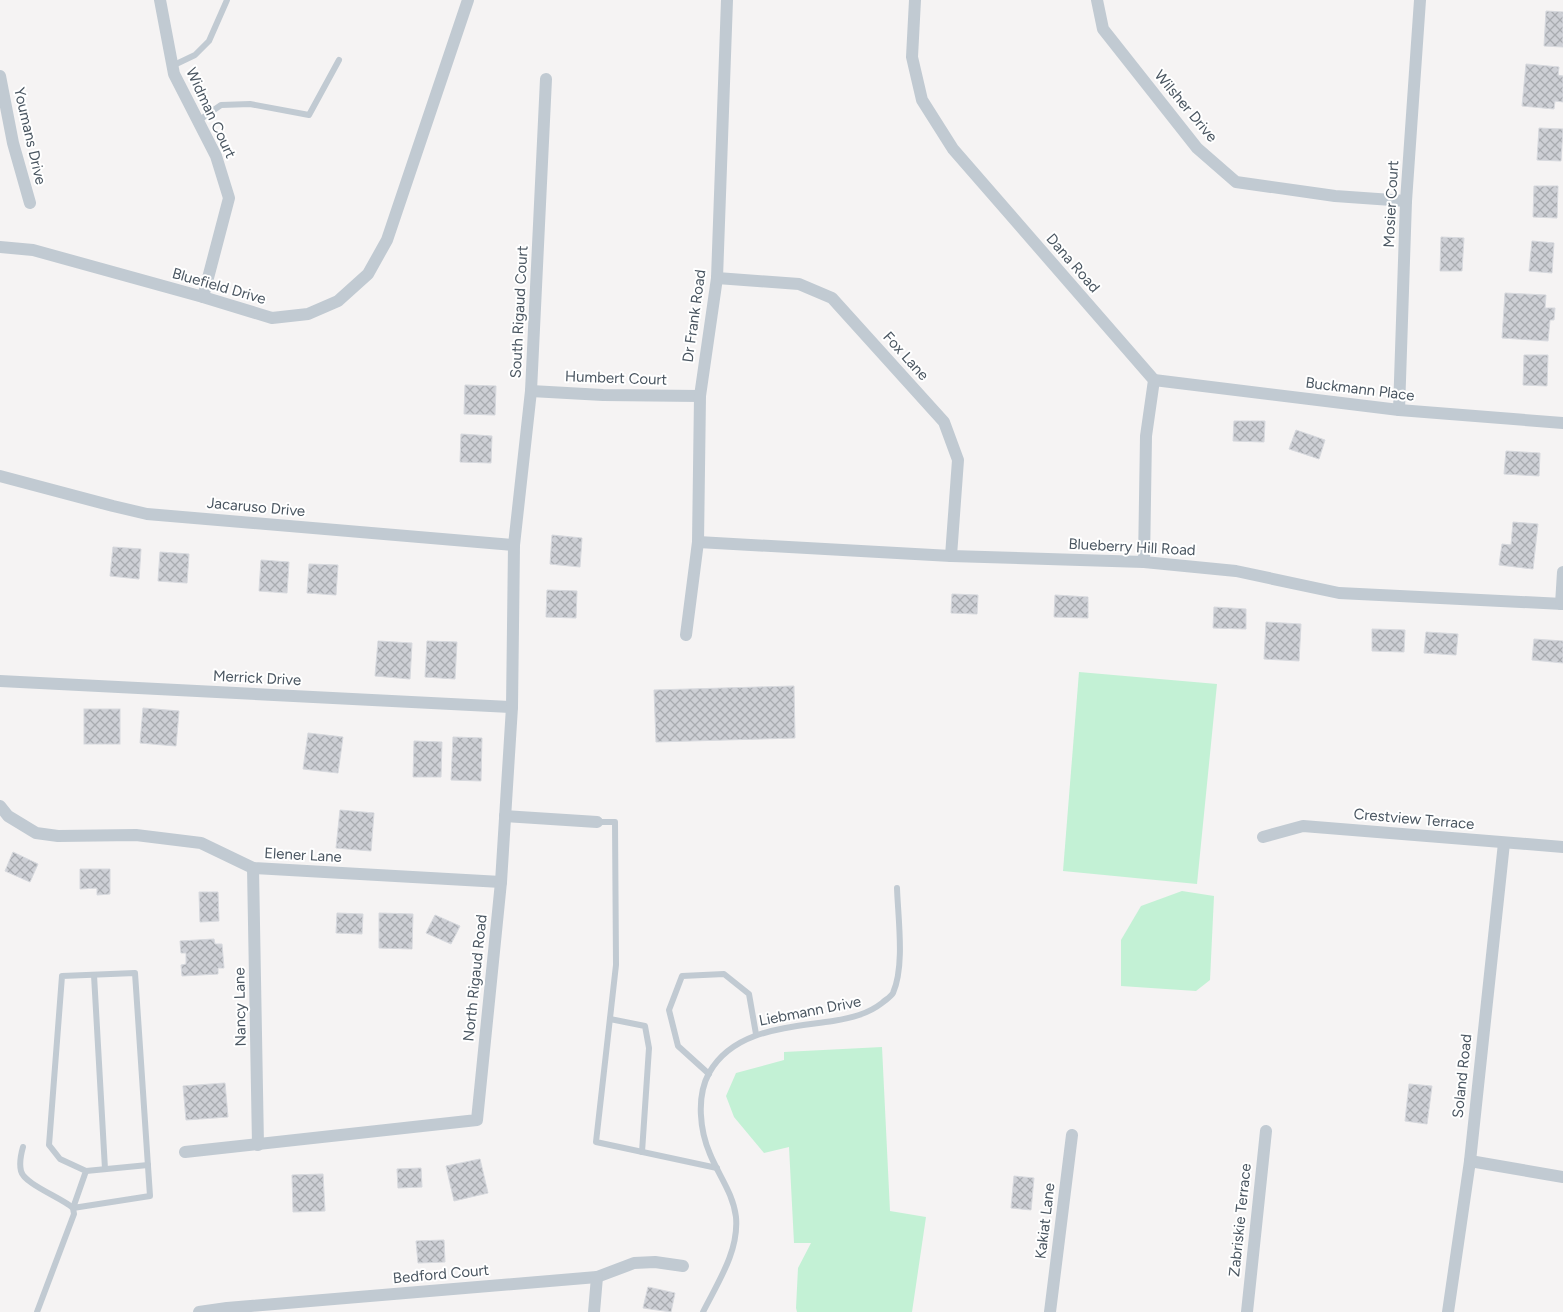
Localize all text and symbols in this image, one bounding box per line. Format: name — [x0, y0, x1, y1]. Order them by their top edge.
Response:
street label: Widman Court — [182, 65, 240, 161]
street label: Wilsher Drive — [1151, 66, 1221, 146]
street label: Youmans Drive — [10, 86, 50, 186]
street label: Mosier Court — [1380, 160, 1402, 248]
street label: Dana Road — [1043, 230, 1103, 296]
street label: South Rigaud Court — [507, 245, 531, 379]
street label: Bluefield Drive — [170, 264, 268, 308]
street label: Dr Frank Road — [679, 268, 709, 364]
street label: Fox Lane — [879, 328, 933, 384]
street label: Humbert Court — [564, 367, 668, 389]
street label: Buckmann Place — [1304, 373, 1416, 405]
street label: Jacaruso Drive — [206, 494, 306, 520]
street label: Blueberry Hill Road — [1068, 535, 1196, 559]
street label: Merrick Drive — [212, 667, 302, 689]
street label: Crestview Terrace — [1353, 805, 1475, 833]
street label: Elener Lane — [264, 844, 342, 866]
street label: North Rigaud Road — [459, 913, 491, 1043]
street label: Nancy Lane — [230, 967, 250, 1047]
street label: Liebmann Drive — [757, 992, 863, 1030]
street label: Soland Road — [1449, 1033, 1475, 1119]
street label: Zabriskie Terrace — [1225, 1162, 1255, 1278]
street label: Kakiat Lane — [1031, 1182, 1059, 1260]
street label: Bedford Court — [392, 1261, 490, 1287]

